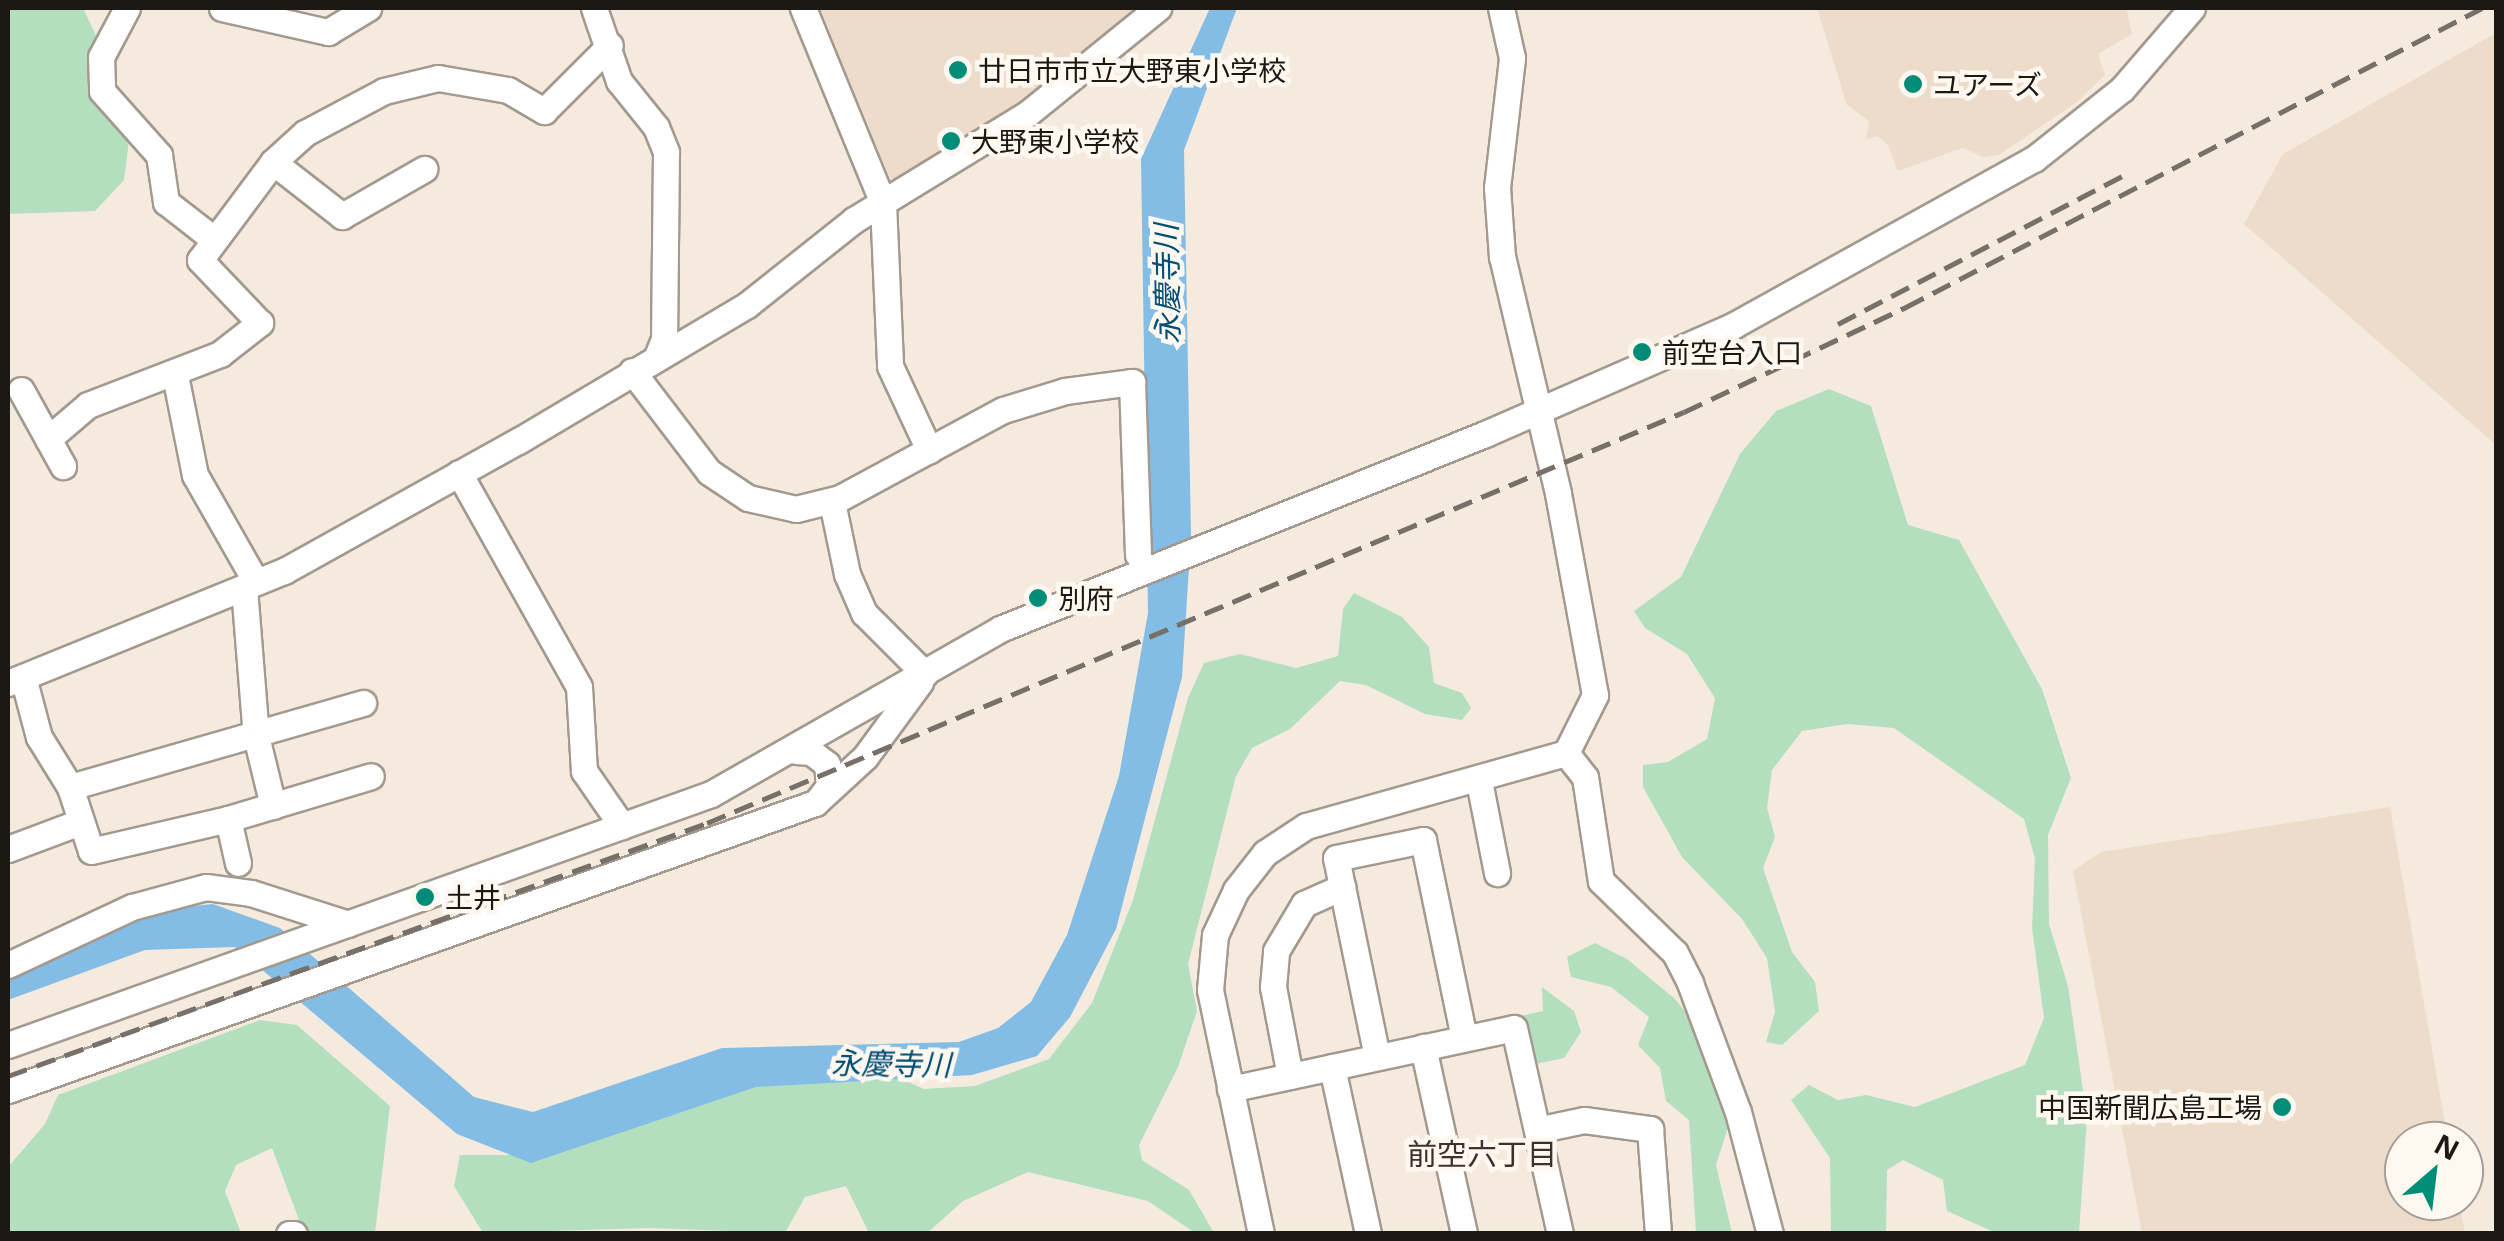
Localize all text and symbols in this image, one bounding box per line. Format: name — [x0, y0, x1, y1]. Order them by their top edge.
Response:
place label: 廿日市市立大野東小学校 — [978, 53, 1286, 87]
marker: 廿日市市立大野東小学校 — [947, 59, 969, 81]
place label: ユアーズ — [1933, 67, 2043, 101]
marker: ユアーズ — [1902, 73, 1924, 95]
place label: 大野東小学校 — [971, 124, 1139, 158]
marker: 大野東小学校 — [940, 130, 962, 152]
water label: 永慶寺川 — [1148, 224, 1186, 344]
place label: 前空台入口 — [1662, 335, 1802, 369]
marker: 前空台入口 — [1631, 341, 1653, 363]
place label: 別府 — [1058, 581, 1114, 615]
marker: 別府 — [1027, 587, 1049, 609]
place label: 土井 — [445, 880, 501, 914]
marker: 土井 — [414, 886, 436, 908]
water label: 永慶寺川 — [831, 1045, 951, 1083]
place label: 中国新聞広島工場 — [2038, 1090, 2262, 1124]
marker: 中国新聞広島工場 — [2271, 1096, 2293, 1118]
north arrow — [2384, 1121, 2484, 1221]
text: N — [2428, 1124, 2466, 1168]
district label: 前空六丁目 — [1407, 1136, 1557, 1172]

